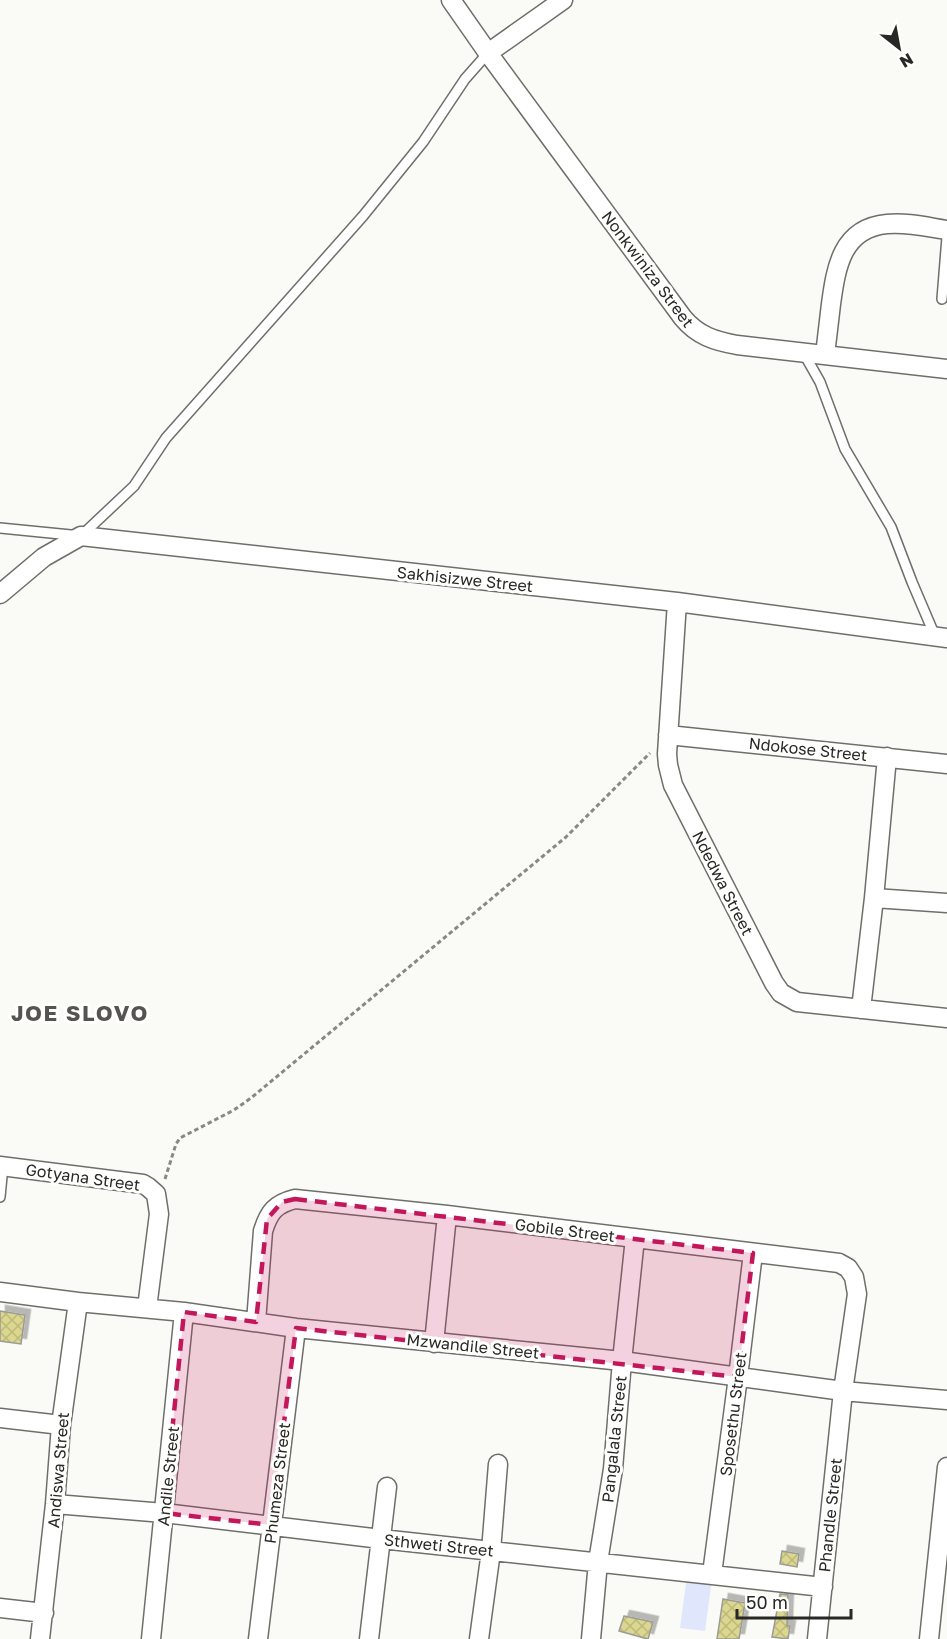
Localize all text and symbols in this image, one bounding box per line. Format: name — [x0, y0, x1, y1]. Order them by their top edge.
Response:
north arrow — [869, 18, 929, 78]
text: N — [896, 49, 917, 73]
street label: Nonkwiniza Street — [598, 207, 698, 331]
street label: Sakhisizwe Street — [396, 562, 534, 596]
street label: Ndokose Street — [748, 733, 868, 765]
street label: Ndedwa Street — [688, 828, 758, 938]
district label: JOE SLOVO — [11, 999, 149, 1026]
street label: Gotyana Street — [24, 1159, 142, 1195]
street label: Gobile Street — [514, 1214, 616, 1246]
street label: Mzwandile Street — [406, 1329, 540, 1363]
street label: Sposethu Street — [715, 1351, 751, 1477]
street label: Pangalala Street — [597, 1374, 631, 1504]
street label: Andiswa Street — [43, 1411, 73, 1529]
street label: Phumeza Street — [260, 1421, 294, 1545]
street label: Andile Street — [153, 1425, 183, 1527]
street label: Phandle Street — [814, 1457, 846, 1573]
street label: Sthweti Street — [383, 1529, 495, 1561]
scale bar — [737, 1582, 851, 1620]
text: 50 m — [746, 1591, 788, 1613]

